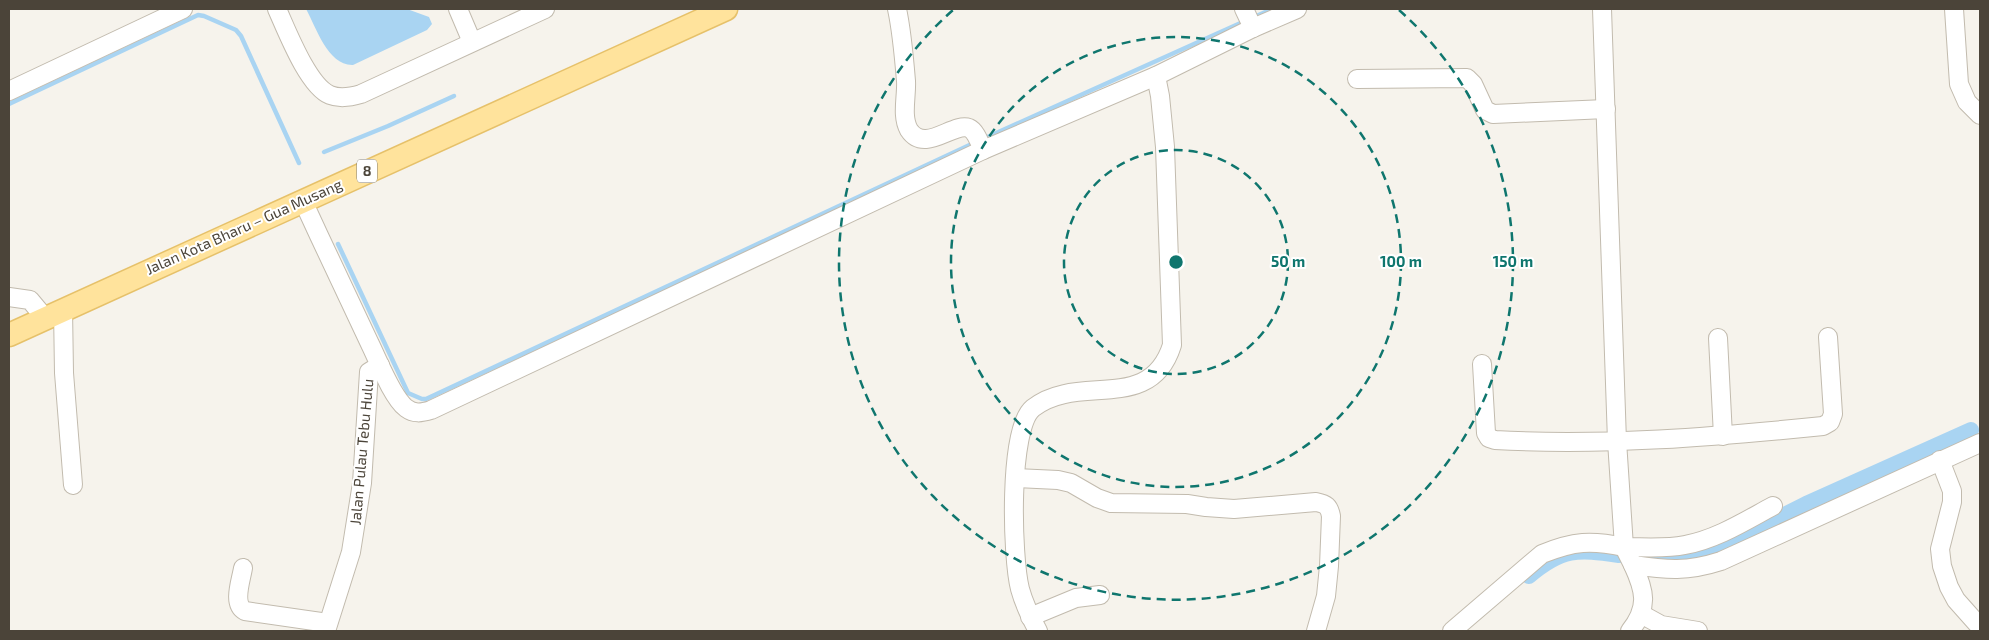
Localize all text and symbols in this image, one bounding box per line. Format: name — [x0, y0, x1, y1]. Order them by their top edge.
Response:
road number: 8 — [357, 160, 377, 182]
street label: Jalan Kota Bharu – Gua Musang — [143, 174, 345, 278]
text: 50 m — [1271, 252, 1305, 270]
text: 100 m — [1380, 252, 1422, 270]
text: 150 m — [1493, 252, 1533, 270]
centre of rings — [1167, 253, 1185, 271]
street label: Jalan Pulau Tebu Hulu — [346, 378, 376, 526]

